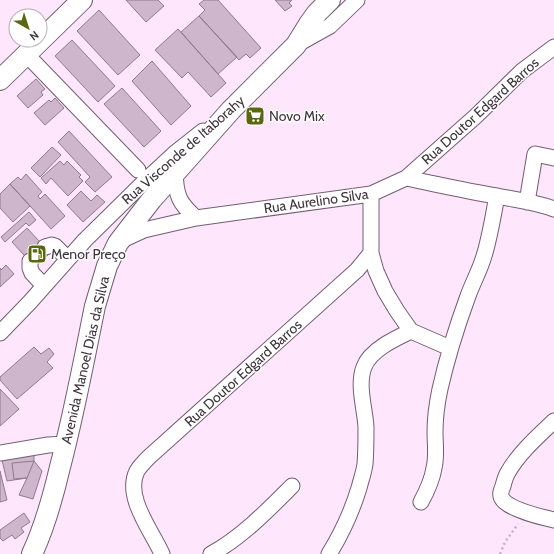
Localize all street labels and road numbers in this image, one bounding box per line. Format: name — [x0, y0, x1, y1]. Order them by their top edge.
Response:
street label: Rua Doutor Edgard Barros — [418, 53, 543, 169]
street label: Rua Visconde de Itaborahy — [118, 92, 248, 208]
street label: Rua Aurelino Silva — [263, 185, 370, 217]
street label: Avenida Manoel Dias da Silva — [57, 274, 113, 446]
street label: Rua Doutor Edgard Barros — [181, 315, 306, 431]

